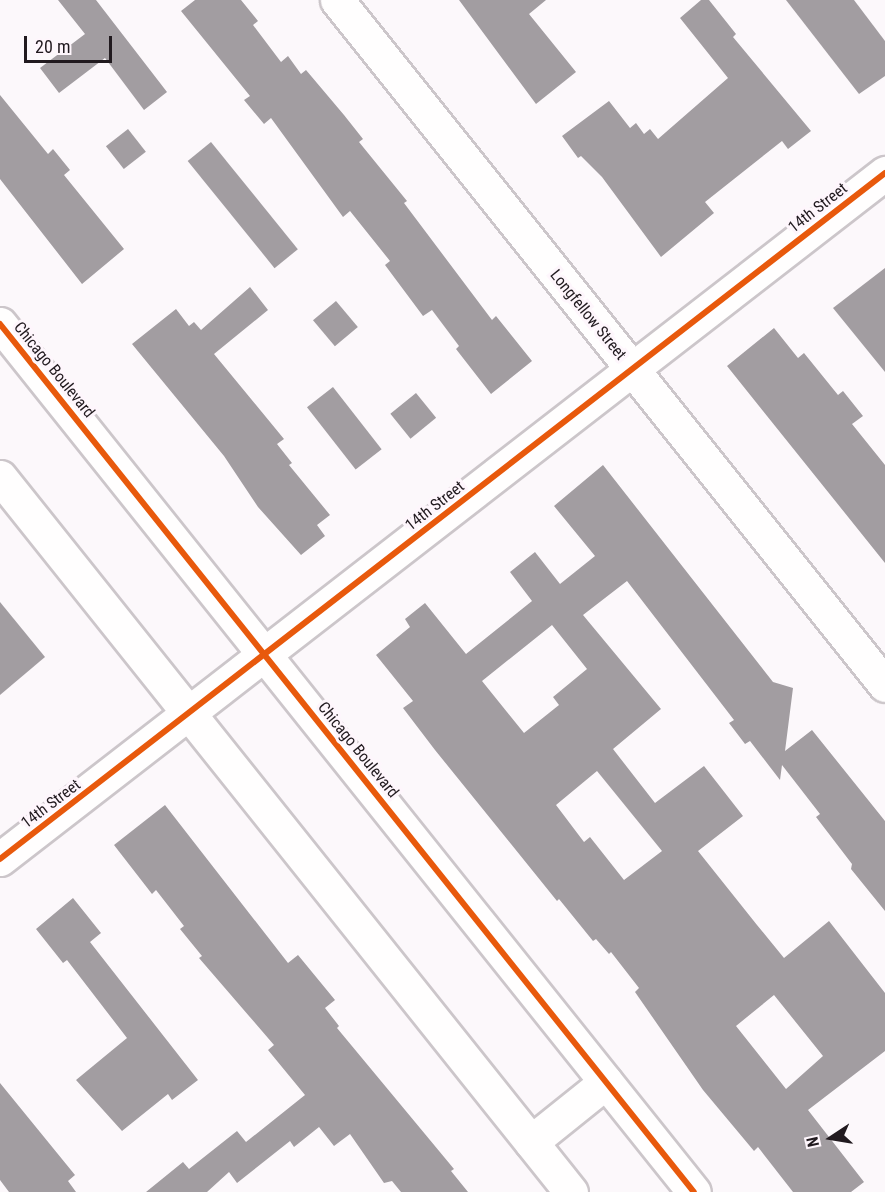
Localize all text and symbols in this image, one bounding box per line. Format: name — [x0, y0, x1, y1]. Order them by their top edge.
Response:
scale bar — [27, 24, 116, 62]
text: 20 m — [35, 36, 70, 57]
street label: 14th Street — [785, 179, 851, 237]
street label: Longfellow Street — [546, 266, 630, 364]
street label: Chicago Boulevard — [9, 318, 99, 422]
street label: 14th Street — [402, 477, 468, 535]
street label: Chicago Boulevard — [313, 698, 403, 802]
street label: 14th Street — [18, 775, 84, 833]
north arrow — [801, 1108, 861, 1168]
text: N — [803, 1135, 823, 1149]

